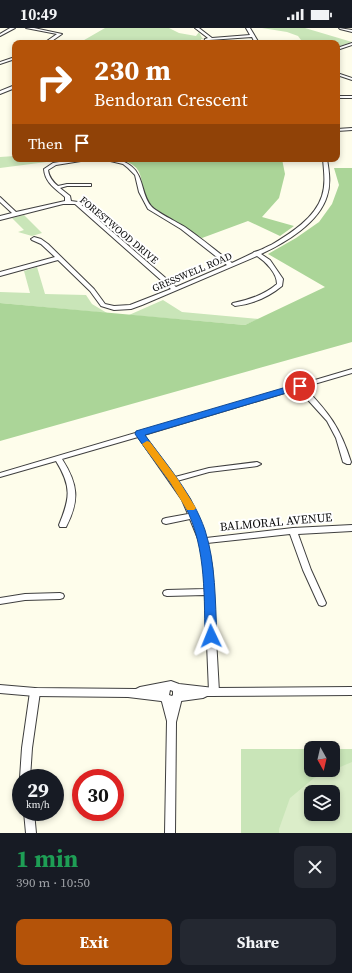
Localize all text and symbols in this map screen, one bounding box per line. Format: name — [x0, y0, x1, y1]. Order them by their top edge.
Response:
text: 10:49 — [20, 4, 57, 25]
text: 230 m — [94, 51, 171, 89]
icon: right — [28, 56, 80, 108]
text: Bendoran Crescent — [94, 87, 248, 112]
icon: arrive — [71, 132, 93, 154]
text: Then — [28, 133, 63, 154]
street label: FORESTWOOD DRIVE — [77, 193, 161, 267]
street label: GRESSWELL ROAD — [150, 249, 234, 295]
pin — [283, 369, 317, 403]
icon: arrive — [289, 375, 311, 397]
street label: BALMORAL AVENUE — [219, 509, 333, 535]
position arrow — [190, 615, 232, 657]
north arrow — [304, 741, 340, 777]
map controls — [304, 741, 340, 821]
speed limit sign: 30 — [72, 769, 124, 821]
text: 29 — [27, 776, 49, 804]
button: layers — [304, 785, 340, 821]
text: km/h — [26, 798, 50, 811]
text: 1 min — [16, 842, 78, 875]
button: close — [294, 846, 336, 888]
text: 390 m · 10:50 — [16, 874, 90, 891]
button: Exit — [16, 919, 172, 965]
button: Share — [180, 919, 336, 965]

